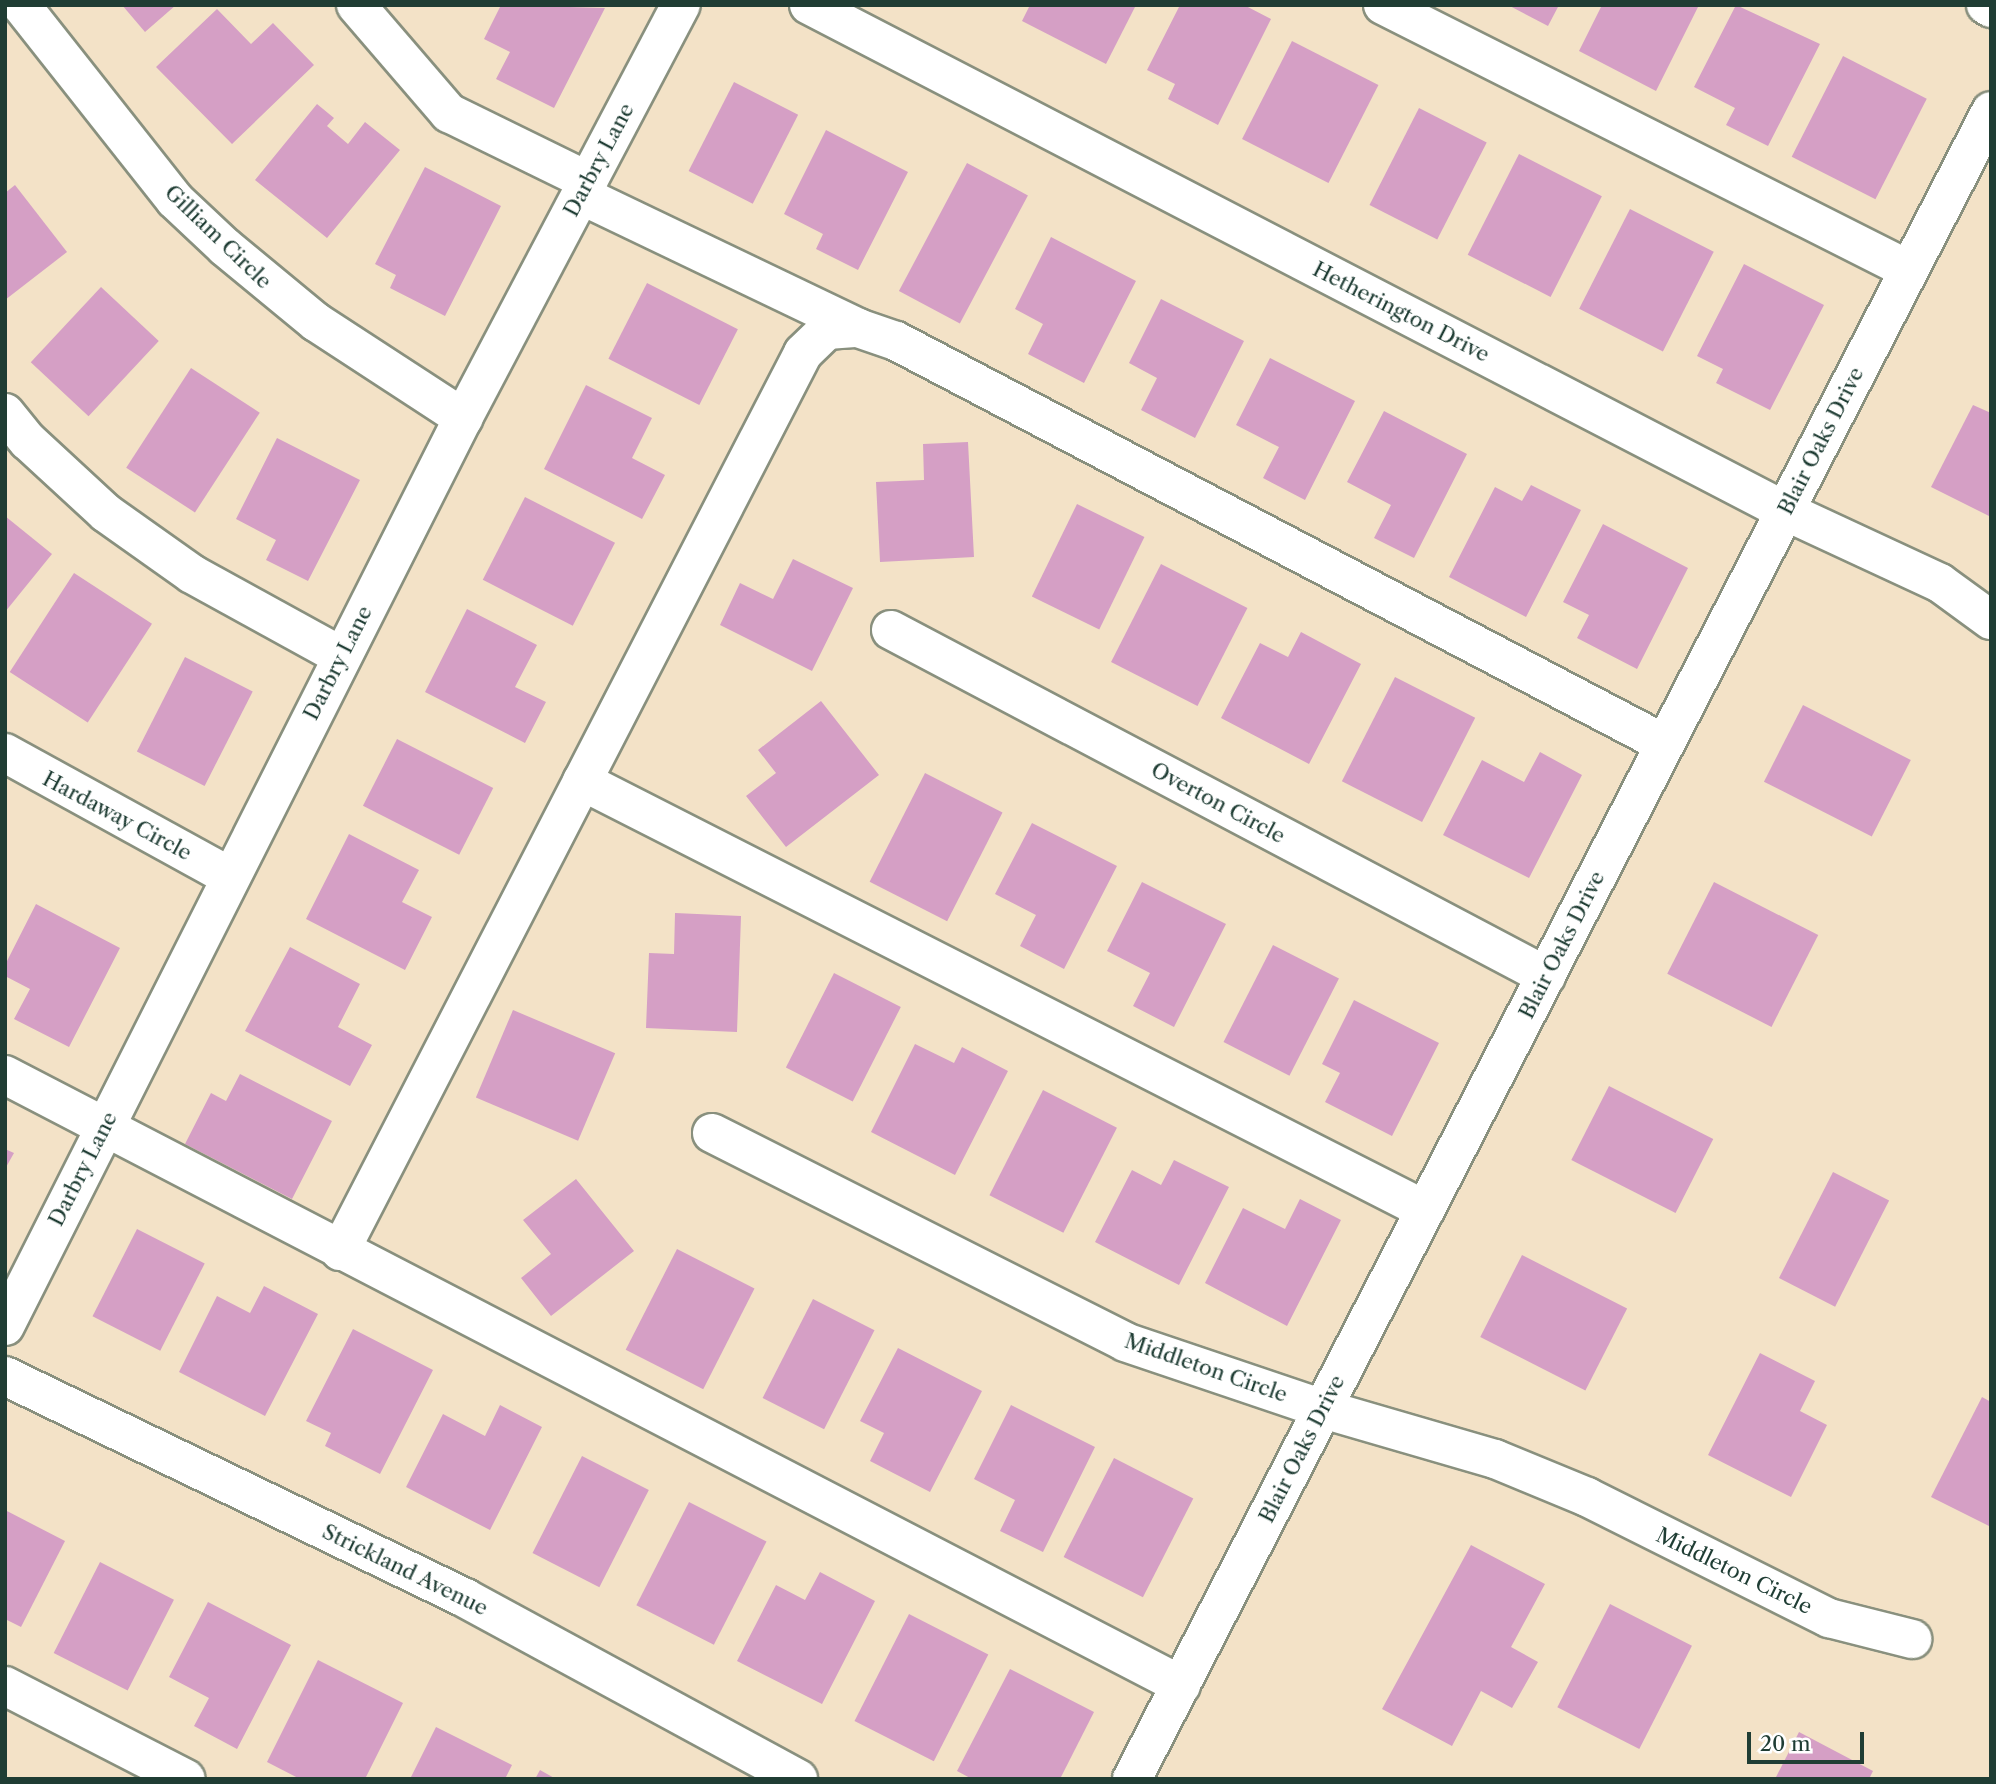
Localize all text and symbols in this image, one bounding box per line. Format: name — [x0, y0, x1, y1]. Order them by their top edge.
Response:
street label: Darbry Lane — [558, 99, 640, 221]
street label: Gilliam Circle — [159, 180, 277, 294]
street label: Hetherington Drive — [1309, 257, 1493, 367]
street label: Blair Oaks Drive — [1773, 363, 1869, 519]
street label: Darbry Lane — [298, 601, 378, 725]
street label: Overton Circle — [1147, 757, 1289, 849]
street label: Hardaway Circle — [38, 766, 196, 866]
street label: Blair Oaks Drive — [1514, 867, 1610, 1023]
street label: Darbry Lane — [43, 1107, 123, 1231]
street label: Middleton Circle — [1121, 1328, 1291, 1408]
street label: Blair Oaks Drive — [1254, 1371, 1350, 1527]
street label: Strickland Avenue — [318, 1519, 492, 1621]
street label: Middleton Circle — [1652, 1522, 1816, 1620]
scale bar — [1751, 1718, 1868, 1762]
text: 20 m — [1760, 1731, 1811, 1756]

